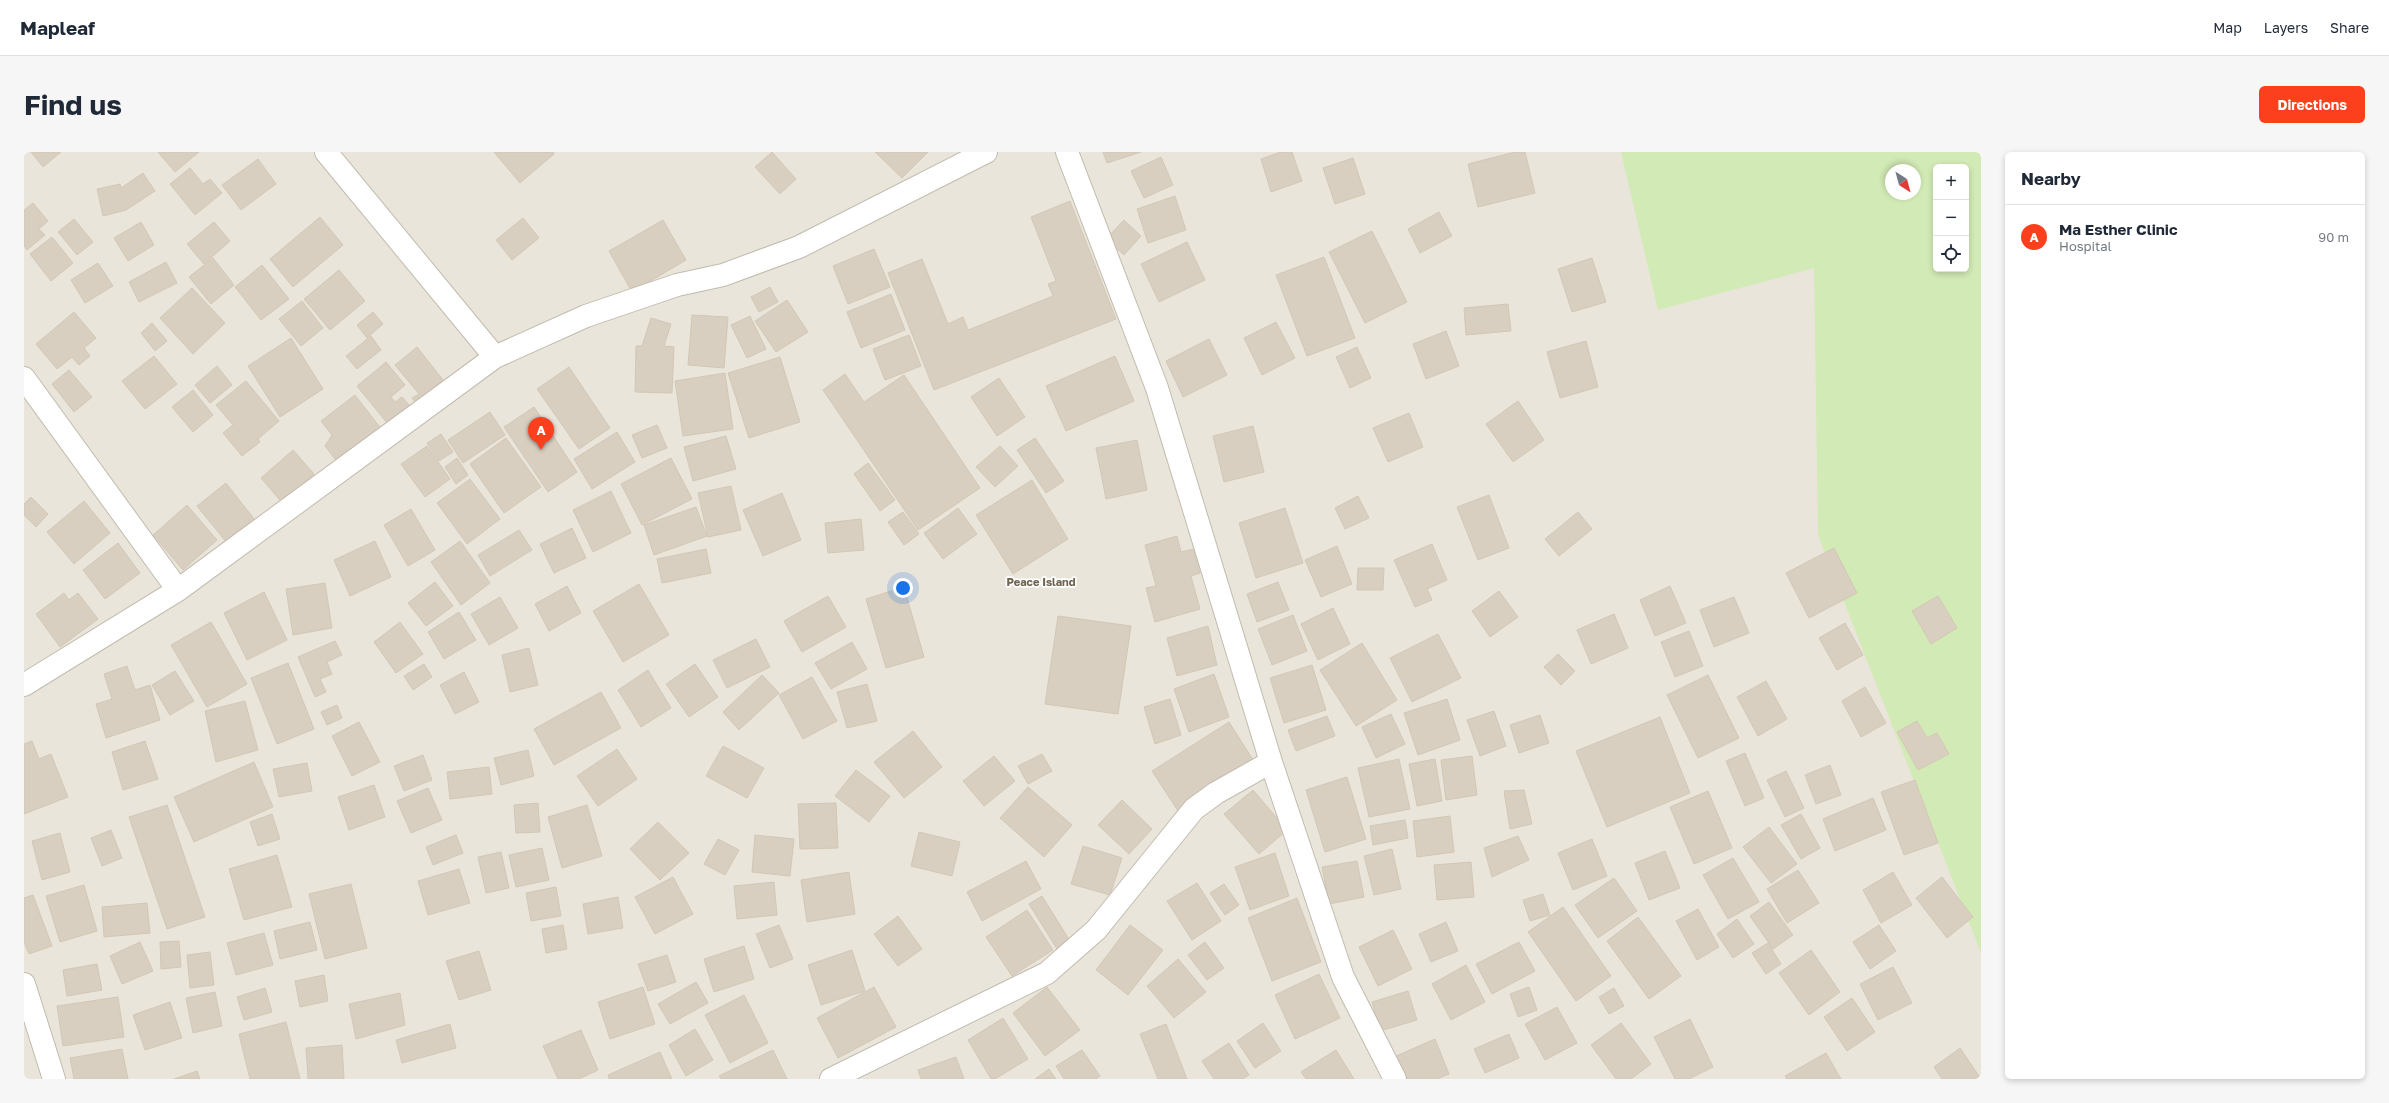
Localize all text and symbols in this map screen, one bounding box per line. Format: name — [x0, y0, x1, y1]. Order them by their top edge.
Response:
text: Mapleaf — [20, 16, 95, 39]
text: Map — [2213, 19, 2242, 36]
text: Layers — [2264, 19, 2308, 36]
text: Share — [2330, 19, 2369, 36]
button: Directions — [2259, 86, 2365, 123]
text: Find us — [24, 88, 122, 121]
north arrow — [1885, 164, 1921, 200]
map controls — [1933, 164, 1969, 272]
button: + — [1933, 164, 1969, 200]
text: Nearby — [2021, 168, 2081, 189]
button: − — [1933, 200, 1969, 236]
text: Ma Esther Clinic — [2059, 220, 2178, 238]
text: A — [2029, 229, 2039, 245]
text: 90 m — [2318, 229, 2349, 245]
button: locate — [1933, 236, 1969, 272]
text: Hospital — [2059, 238, 2112, 254]
pin: A — [528, 417, 554, 450]
district label: Peace Island — [1006, 575, 1076, 588]
your location — [893, 578, 913, 598]

